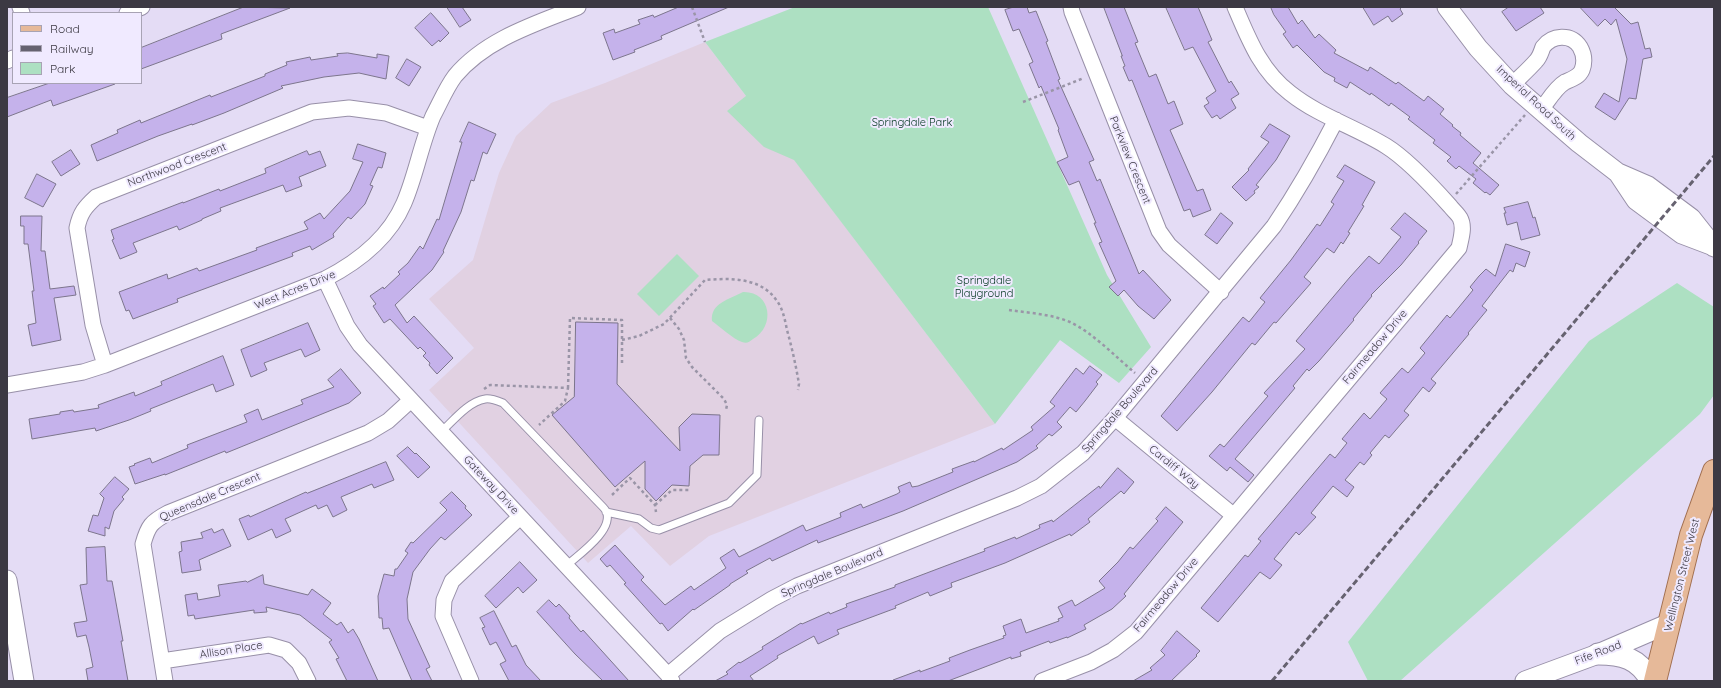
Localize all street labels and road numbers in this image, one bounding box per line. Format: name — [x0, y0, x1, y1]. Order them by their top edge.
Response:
street label: Imperial Road South — [1494, 63, 1578, 143]
street label: Parkview Crescent — [1106, 114, 1154, 206]
street label: Northwood Crescent — [126, 140, 228, 190]
street label: West Acres Drive — [253, 268, 337, 312]
street label: Fairmeadow Drive — [1340, 307, 1410, 387]
street label: Springdale Boulevard — [1079, 364, 1161, 456]
street label: Cardiff Way — [1146, 443, 1202, 491]
street label: Gateway Drive — [461, 453, 521, 517]
street label: Queensdale Crescent — [158, 470, 262, 524]
street label: Wellington Street West — [1662, 517, 1702, 633]
street label: Springdale Boulevard — [779, 546, 885, 600]
street label: Fairmeadow Drive — [1131, 555, 1201, 635]
street label: Fife Road — [1573, 638, 1623, 668]
street label: Allison Place — [199, 639, 263, 661]

